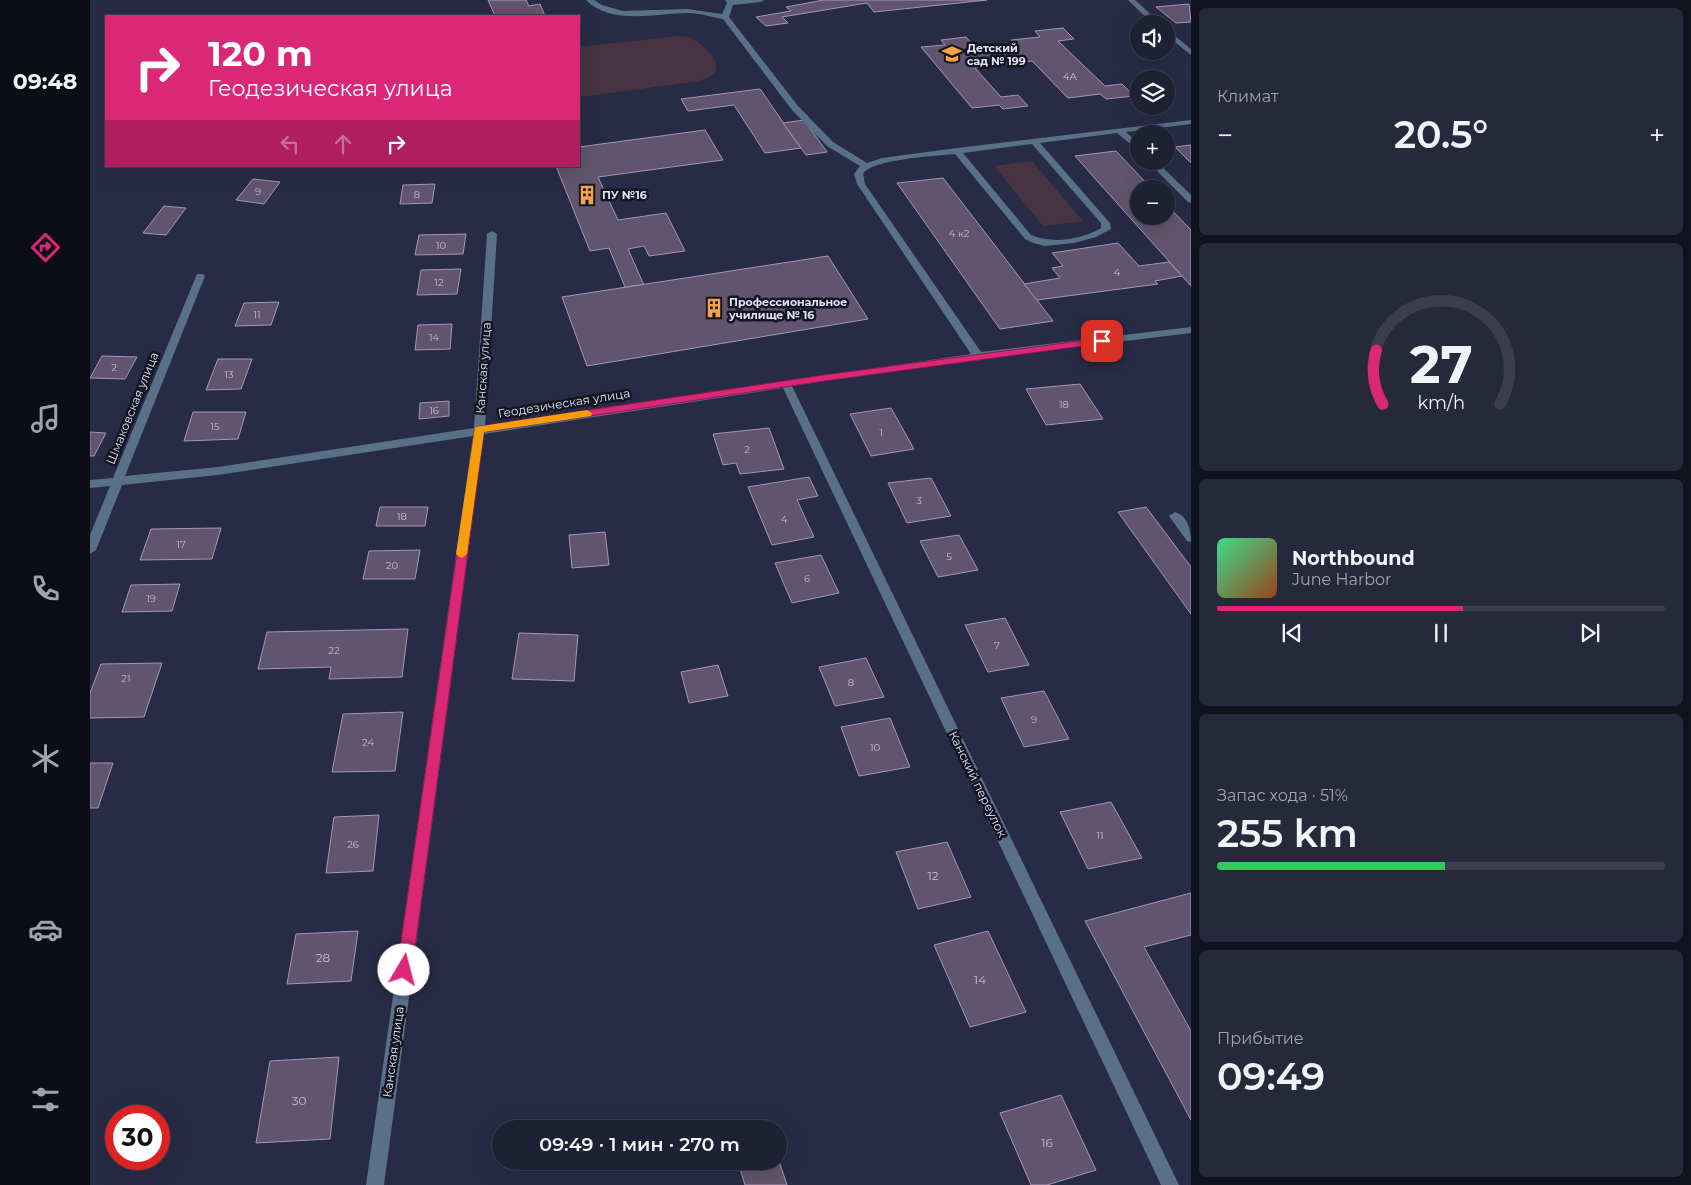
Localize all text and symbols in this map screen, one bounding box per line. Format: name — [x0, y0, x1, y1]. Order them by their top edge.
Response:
map controls — [1130, 15, 1175, 225]
button: sound — [1130, 15, 1175, 60]
text: 120 m — [208, 32, 313, 75]
icon: right — [125, 35, 190, 100]
place label: Детский сад № 199 — [967, 41, 1026, 68]
school or university icon: Детский сад № 199 — [941, 43, 963, 65]
text: 09:48 — [13, 68, 77, 95]
house number: 4А — [1063, 70, 1078, 83]
button: layers — [1130, 70, 1175, 115]
text: Геодезическая улица — [208, 75, 453, 102]
text: Климат — [1217, 87, 1279, 106]
text: 20.5° — [1394, 111, 1488, 158]
text: − — [1217, 118, 1233, 152]
text: + — [1649, 118, 1665, 152]
button: + — [1130, 125, 1175, 170]
icon: left — [276, 130, 304, 158]
icon: ahead — [329, 130, 357, 158]
icon: right — [382, 130, 410, 158]
button: − — [1130, 180, 1175, 225]
building icon: ПУ №16 — [576, 184, 598, 206]
house number: 9 — [255, 185, 261, 198]
house number: 8 — [414, 188, 420, 201]
place label: ПУ №16 — [602, 188, 647, 202]
house number: 4 к2 — [949, 227, 970, 240]
icon: directions — [28, 230, 63, 265]
house number: 10 — [436, 239, 446, 252]
house number: 4 — [1114, 266, 1121, 279]
house number: 12 — [434, 276, 444, 289]
place label: Профессиональное училище № 16 — [728, 295, 847, 322]
building icon: Профессиональное училище № 16 — [703, 297, 725, 319]
house number: 11 — [253, 308, 261, 321]
pin — [1081, 320, 1123, 362]
street label: Канская улица — [472, 322, 494, 414]
icon: arrive — [1088, 327, 1116, 355]
house number: 14 — [429, 331, 439, 344]
text: 27 — [1410, 333, 1472, 396]
street label: Шмаковская улица — [103, 350, 161, 466]
house number: 2 — [111, 361, 117, 374]
house number: 13 — [224, 368, 234, 381]
street label: Геодезическая улица — [497, 385, 631, 421]
text: km/h — [1417, 392, 1465, 413]
house number: 18 — [1059, 398, 1069, 411]
icon: music — [28, 401, 63, 436]
house number: 16 — [429, 404, 439, 417]
house number: 15 — [210, 420, 220, 433]
house number: 1 — [879, 426, 883, 439]
house number: 2 — [744, 443, 750, 456]
house number: 3 — [916, 494, 922, 507]
house number: 18 — [397, 510, 407, 523]
house number: 4 — [781, 513, 788, 526]
house number: 17 — [176, 538, 186, 551]
text: Northbound — [1292, 547, 1415, 570]
house number: 5 — [946, 550, 952, 563]
house number: 20 — [386, 559, 399, 572]
text: June Harbor — [1292, 570, 1391, 589]
icon: phone — [28, 571, 63, 606]
house number: 6 — [804, 572, 810, 585]
house number: 19 — [146, 592, 156, 605]
icon: previous — [1278, 619, 1306, 647]
icon: pause — [1427, 619, 1455, 647]
icon: next — [1576, 619, 1604, 647]
house number: 7 — [994, 639, 1000, 652]
house number: 22 — [328, 644, 340, 657]
house number: 21 — [121, 672, 131, 685]
house number: 8 — [848, 676, 854, 689]
house number: 9 — [1031, 713, 1037, 726]
street label: Канский переулок — [946, 728, 1010, 840]
house number: 24 — [362, 736, 374, 749]
icon: climate — [28, 741, 63, 776]
house number: 10 — [870, 741, 880, 754]
text: Запас хода · 51% — [1217, 786, 1348, 805]
text: 255 km — [1217, 810, 1358, 857]
house number: 11 — [1096, 829, 1104, 842]
house number: 26 — [347, 838, 359, 851]
house number: 12 — [927, 868, 939, 883]
icon: car — [28, 912, 63, 947]
position arrow — [377, 943, 429, 995]
house number: 28 — [316, 950, 331, 965]
house number: 14 — [974, 972, 986, 987]
street label: Канская улица — [379, 1005, 407, 1099]
text: Прибытие — [1217, 1029, 1304, 1048]
text: 09:49 — [1217, 1053, 1325, 1100]
icon: filters — [28, 1082, 63, 1117]
house number: 30 — [292, 1093, 306, 1108]
speed limit sign: 30 — [105, 1105, 170, 1170]
text: 09:49 · 1 мин · 270 m — [539, 1133, 740, 1156]
house number: 16 — [1041, 1135, 1053, 1150]

